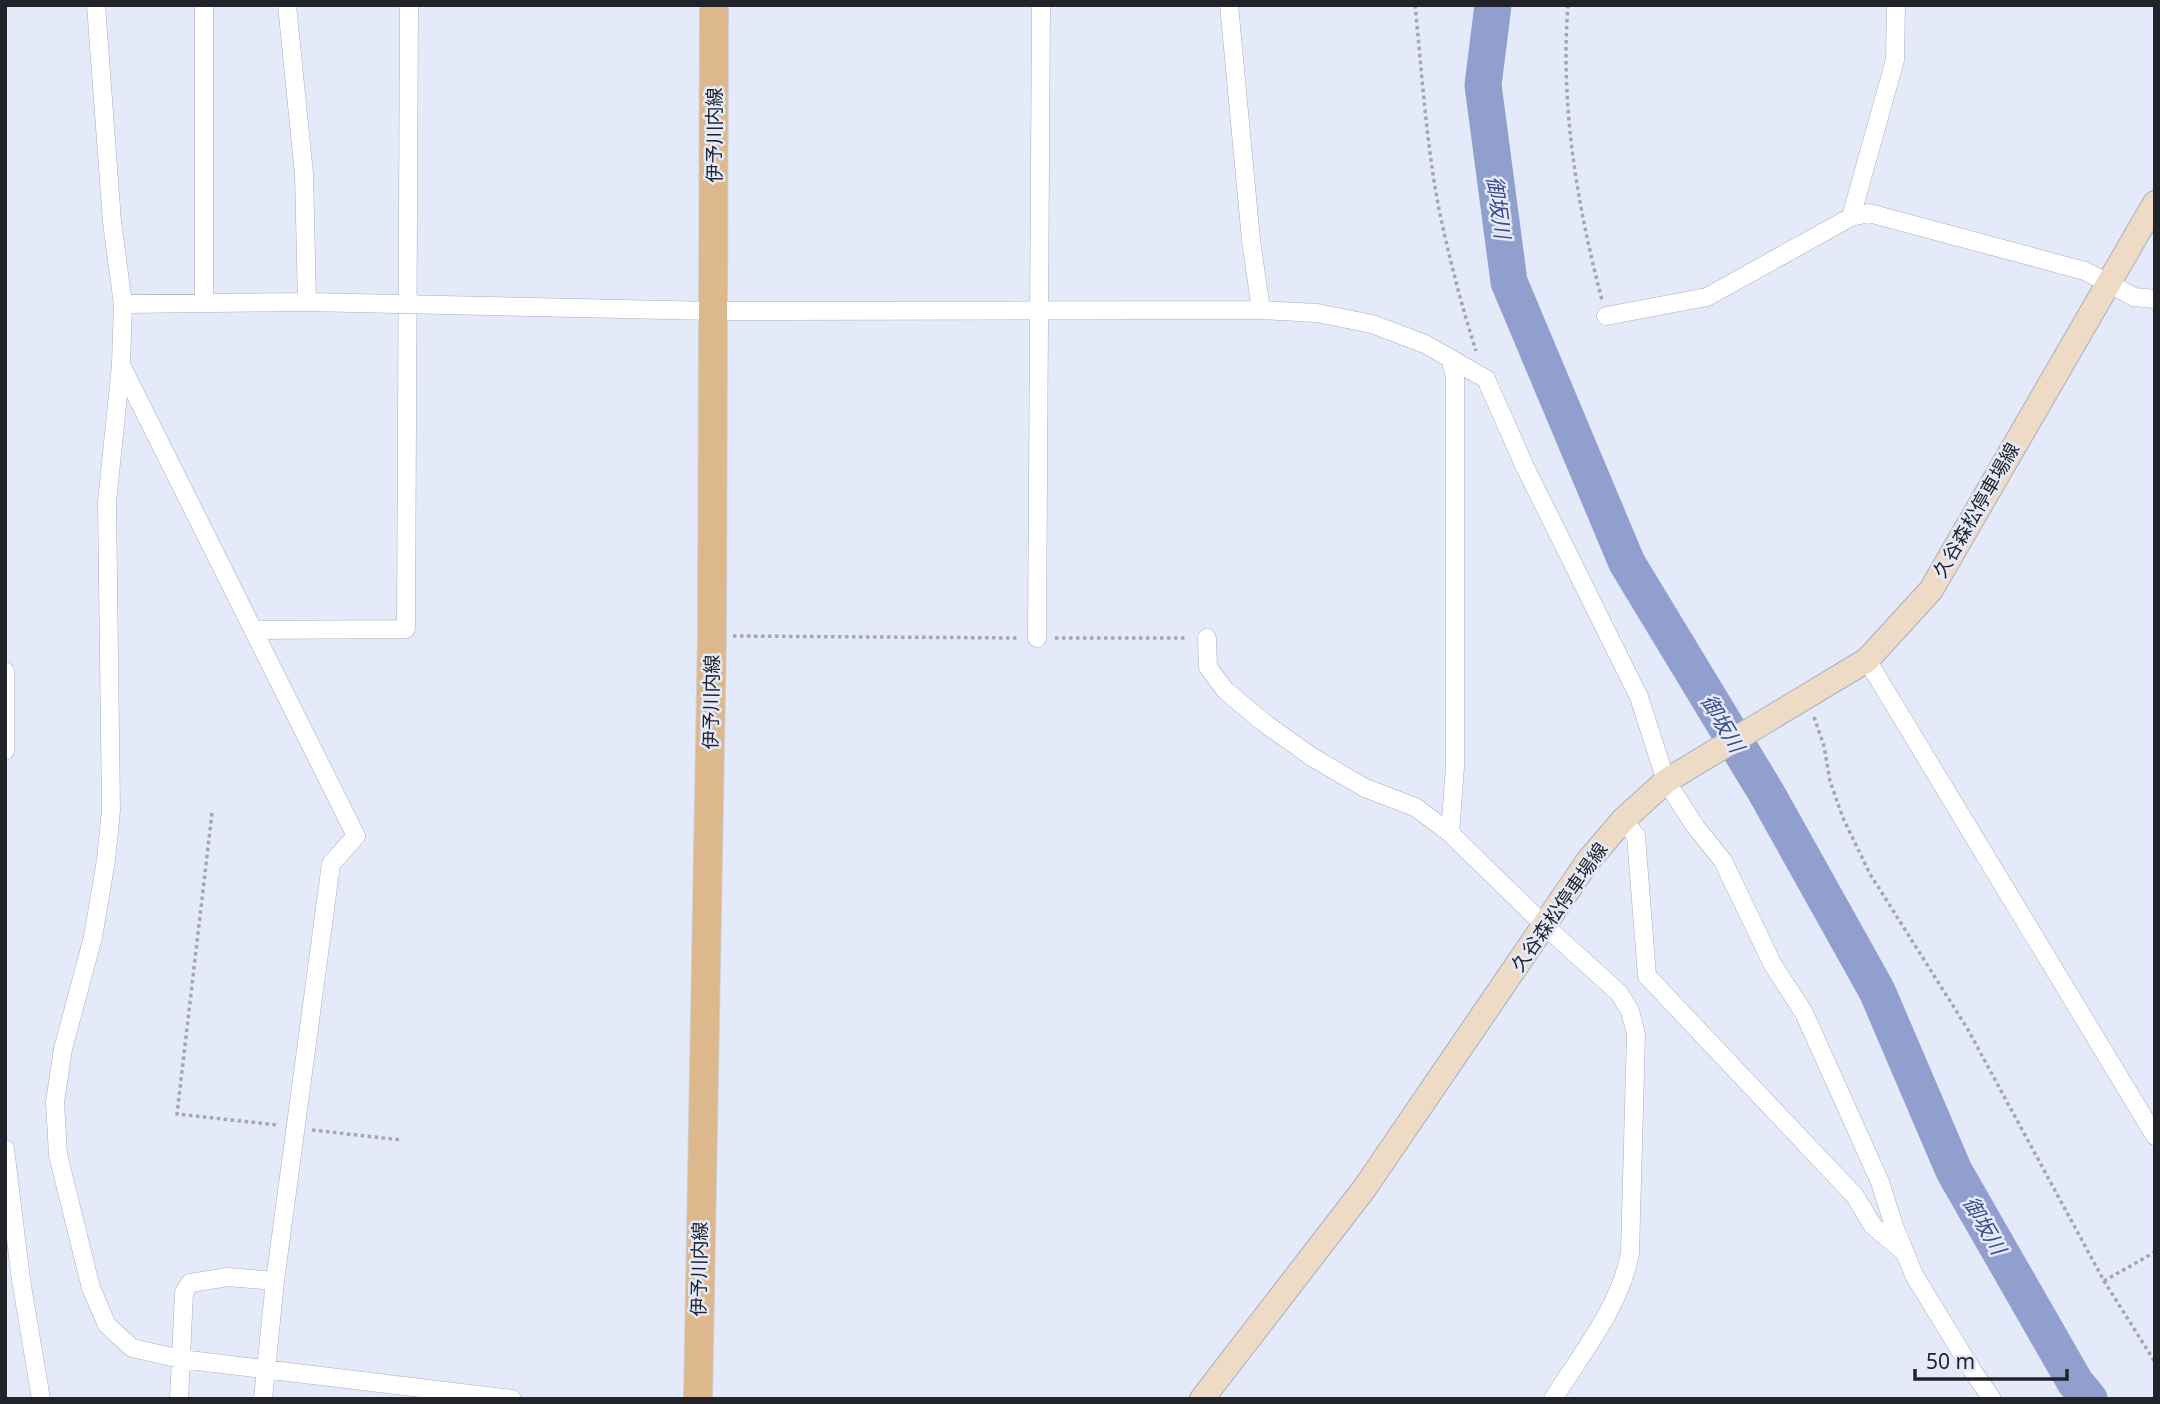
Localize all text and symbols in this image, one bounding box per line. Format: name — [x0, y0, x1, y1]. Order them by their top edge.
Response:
street label: 伊予川内線 — [701, 87, 727, 183]
water label: 御坂川 — [1481, 174, 1518, 242]
street label: 久谷森松停車場線 — [1927, 438, 2025, 582]
street label: 伊予川内線 — [697, 654, 725, 750]
water label: 御坂川 — [1695, 689, 1752, 759]
street label: 久谷森松停車場線 — [1505, 837, 1613, 977]
water label: 御坂川 — [1957, 1191, 2014, 1261]
street label: 伊予川内線 — [685, 1221, 713, 1317]
scale bar — [1915, 1338, 2067, 1382]
text: 50 m — [1926, 1347, 1975, 1375]

